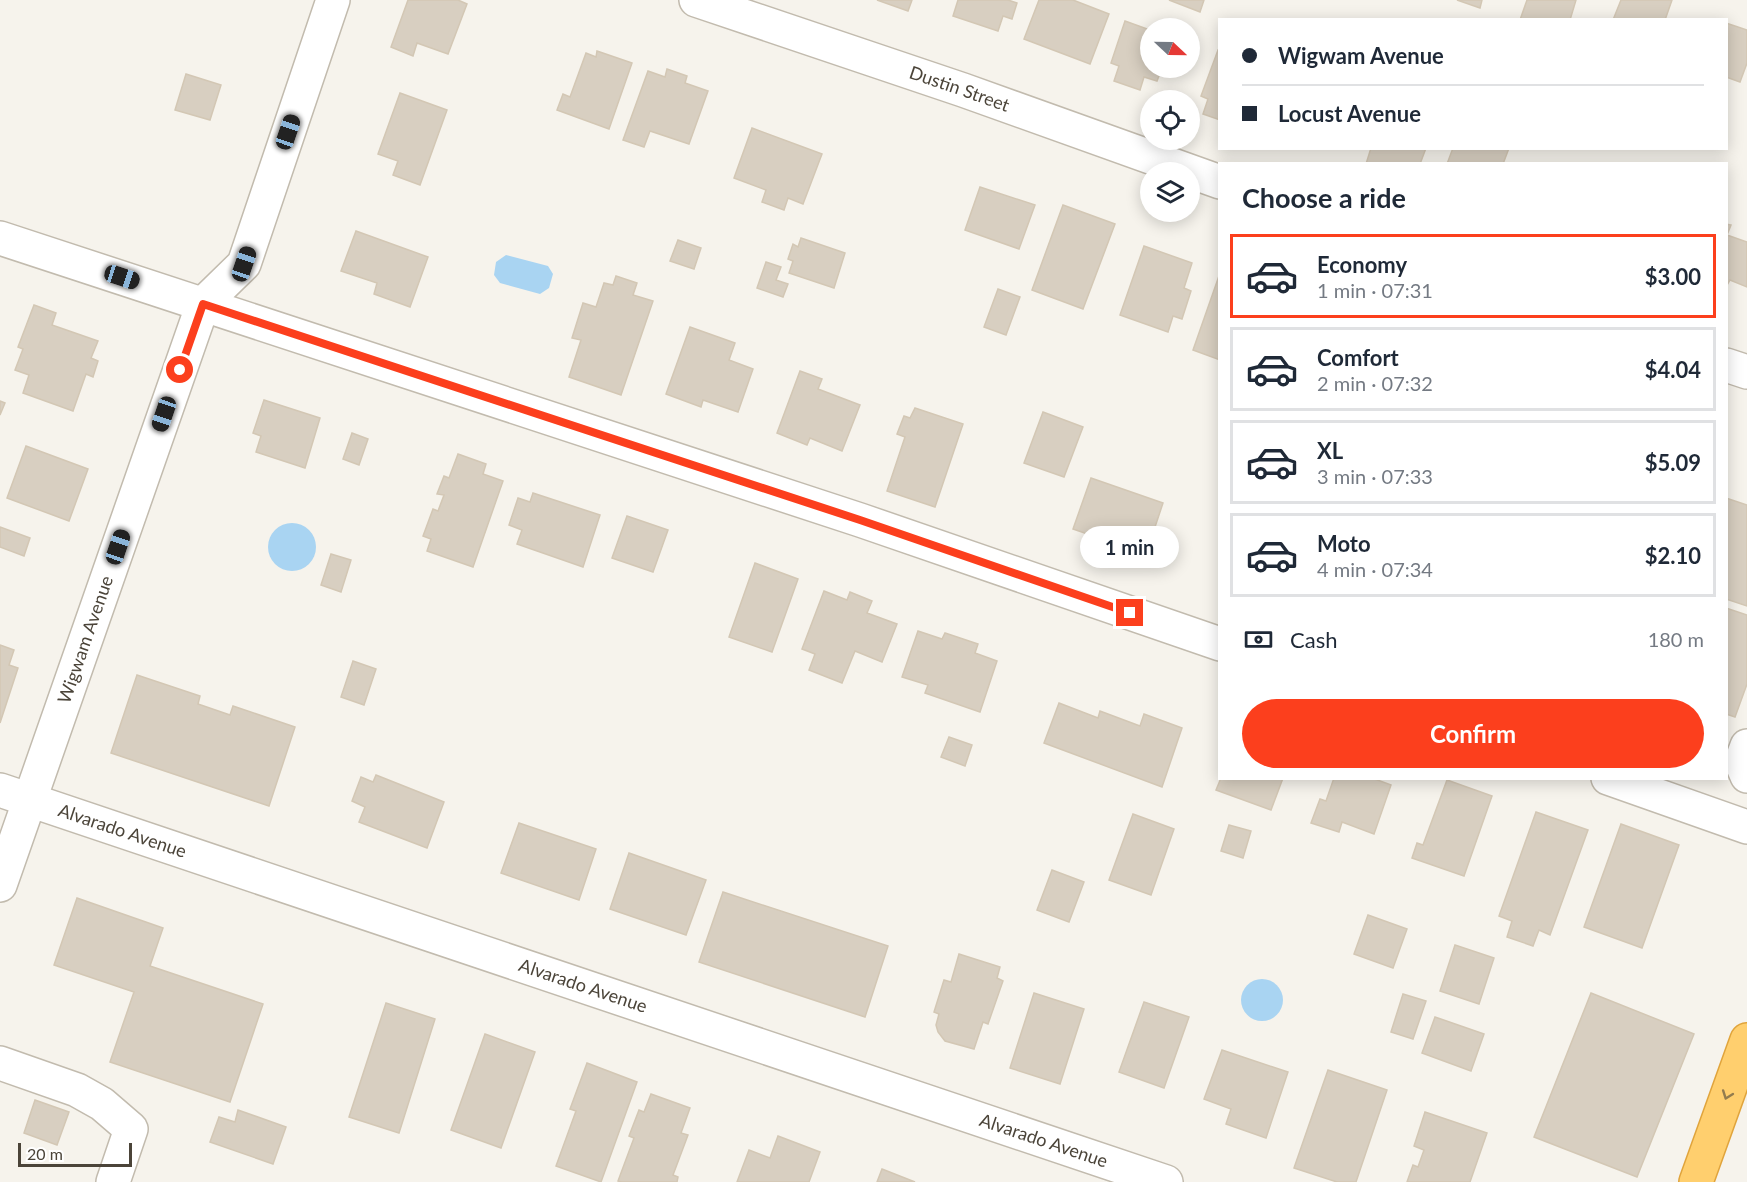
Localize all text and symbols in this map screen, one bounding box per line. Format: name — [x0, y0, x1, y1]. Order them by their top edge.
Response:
north arrow — [1140, 18, 1200, 78]
map controls — [1140, 18, 1200, 222]
text: Wigwam Avenue — [1278, 42, 1444, 69]
street label: Dustin Street — [907, 61, 1013, 116]
button: locate — [1140, 90, 1200, 150]
text: Locust Avenue — [1278, 100, 1421, 127]
car — [274, 112, 302, 152]
button: layers — [1140, 162, 1200, 222]
text: Choose a ride — [1242, 181, 1406, 214]
car — [230, 244, 258, 284]
icon: car — [1245, 249, 1299, 303]
text: Economy — [1317, 251, 1407, 278]
car — [102, 263, 142, 291]
text: $3.00 — [1645, 263, 1701, 290]
text: 1 min · 07:31 — [1317, 278, 1433, 302]
icon: car — [1245, 342, 1299, 396]
text: Comfort — [1317, 344, 1399, 371]
route start — [166, 356, 193, 383]
text: $4.04 — [1645, 356, 1701, 383]
text: 2 min · 07:32 — [1317, 371, 1433, 395]
car — [150, 394, 178, 434]
icon: car — [1245, 435, 1299, 489]
text: XL — [1317, 437, 1343, 464]
text: $5.09 — [1645, 449, 1701, 476]
text: 3 min · 07:33 — [1317, 464, 1433, 488]
callout: 1 min — [1080, 526, 1180, 568]
car — [104, 527, 132, 567]
icon: car — [1245, 528, 1299, 582]
text: Moto — [1317, 530, 1371, 557]
text: 1 min — [1105, 535, 1154, 559]
text: $2.10 — [1645, 542, 1701, 569]
text: 4 min · 07:34 — [1317, 557, 1433, 581]
street label: Wigwam Avenue — [52, 572, 117, 706]
route end — [1116, 599, 1143, 626]
icon: cash — [1242, 623, 1275, 656]
text: Cash — [1290, 626, 1337, 653]
text: 180 m — [1648, 627, 1704, 651]
button: Confirm — [1242, 699, 1704, 768]
street label: Alvarado Avenue — [56, 798, 190, 862]
street label: Alvarado Avenue — [516, 953, 650, 1017]
one-way arrow — [1722, 1089, 1735, 1100]
street label: Alvarado Avenue — [977, 1108, 1111, 1172]
scale bar — [18, 1140, 132, 1168]
text: 20 m — [27, 1144, 63, 1163]

